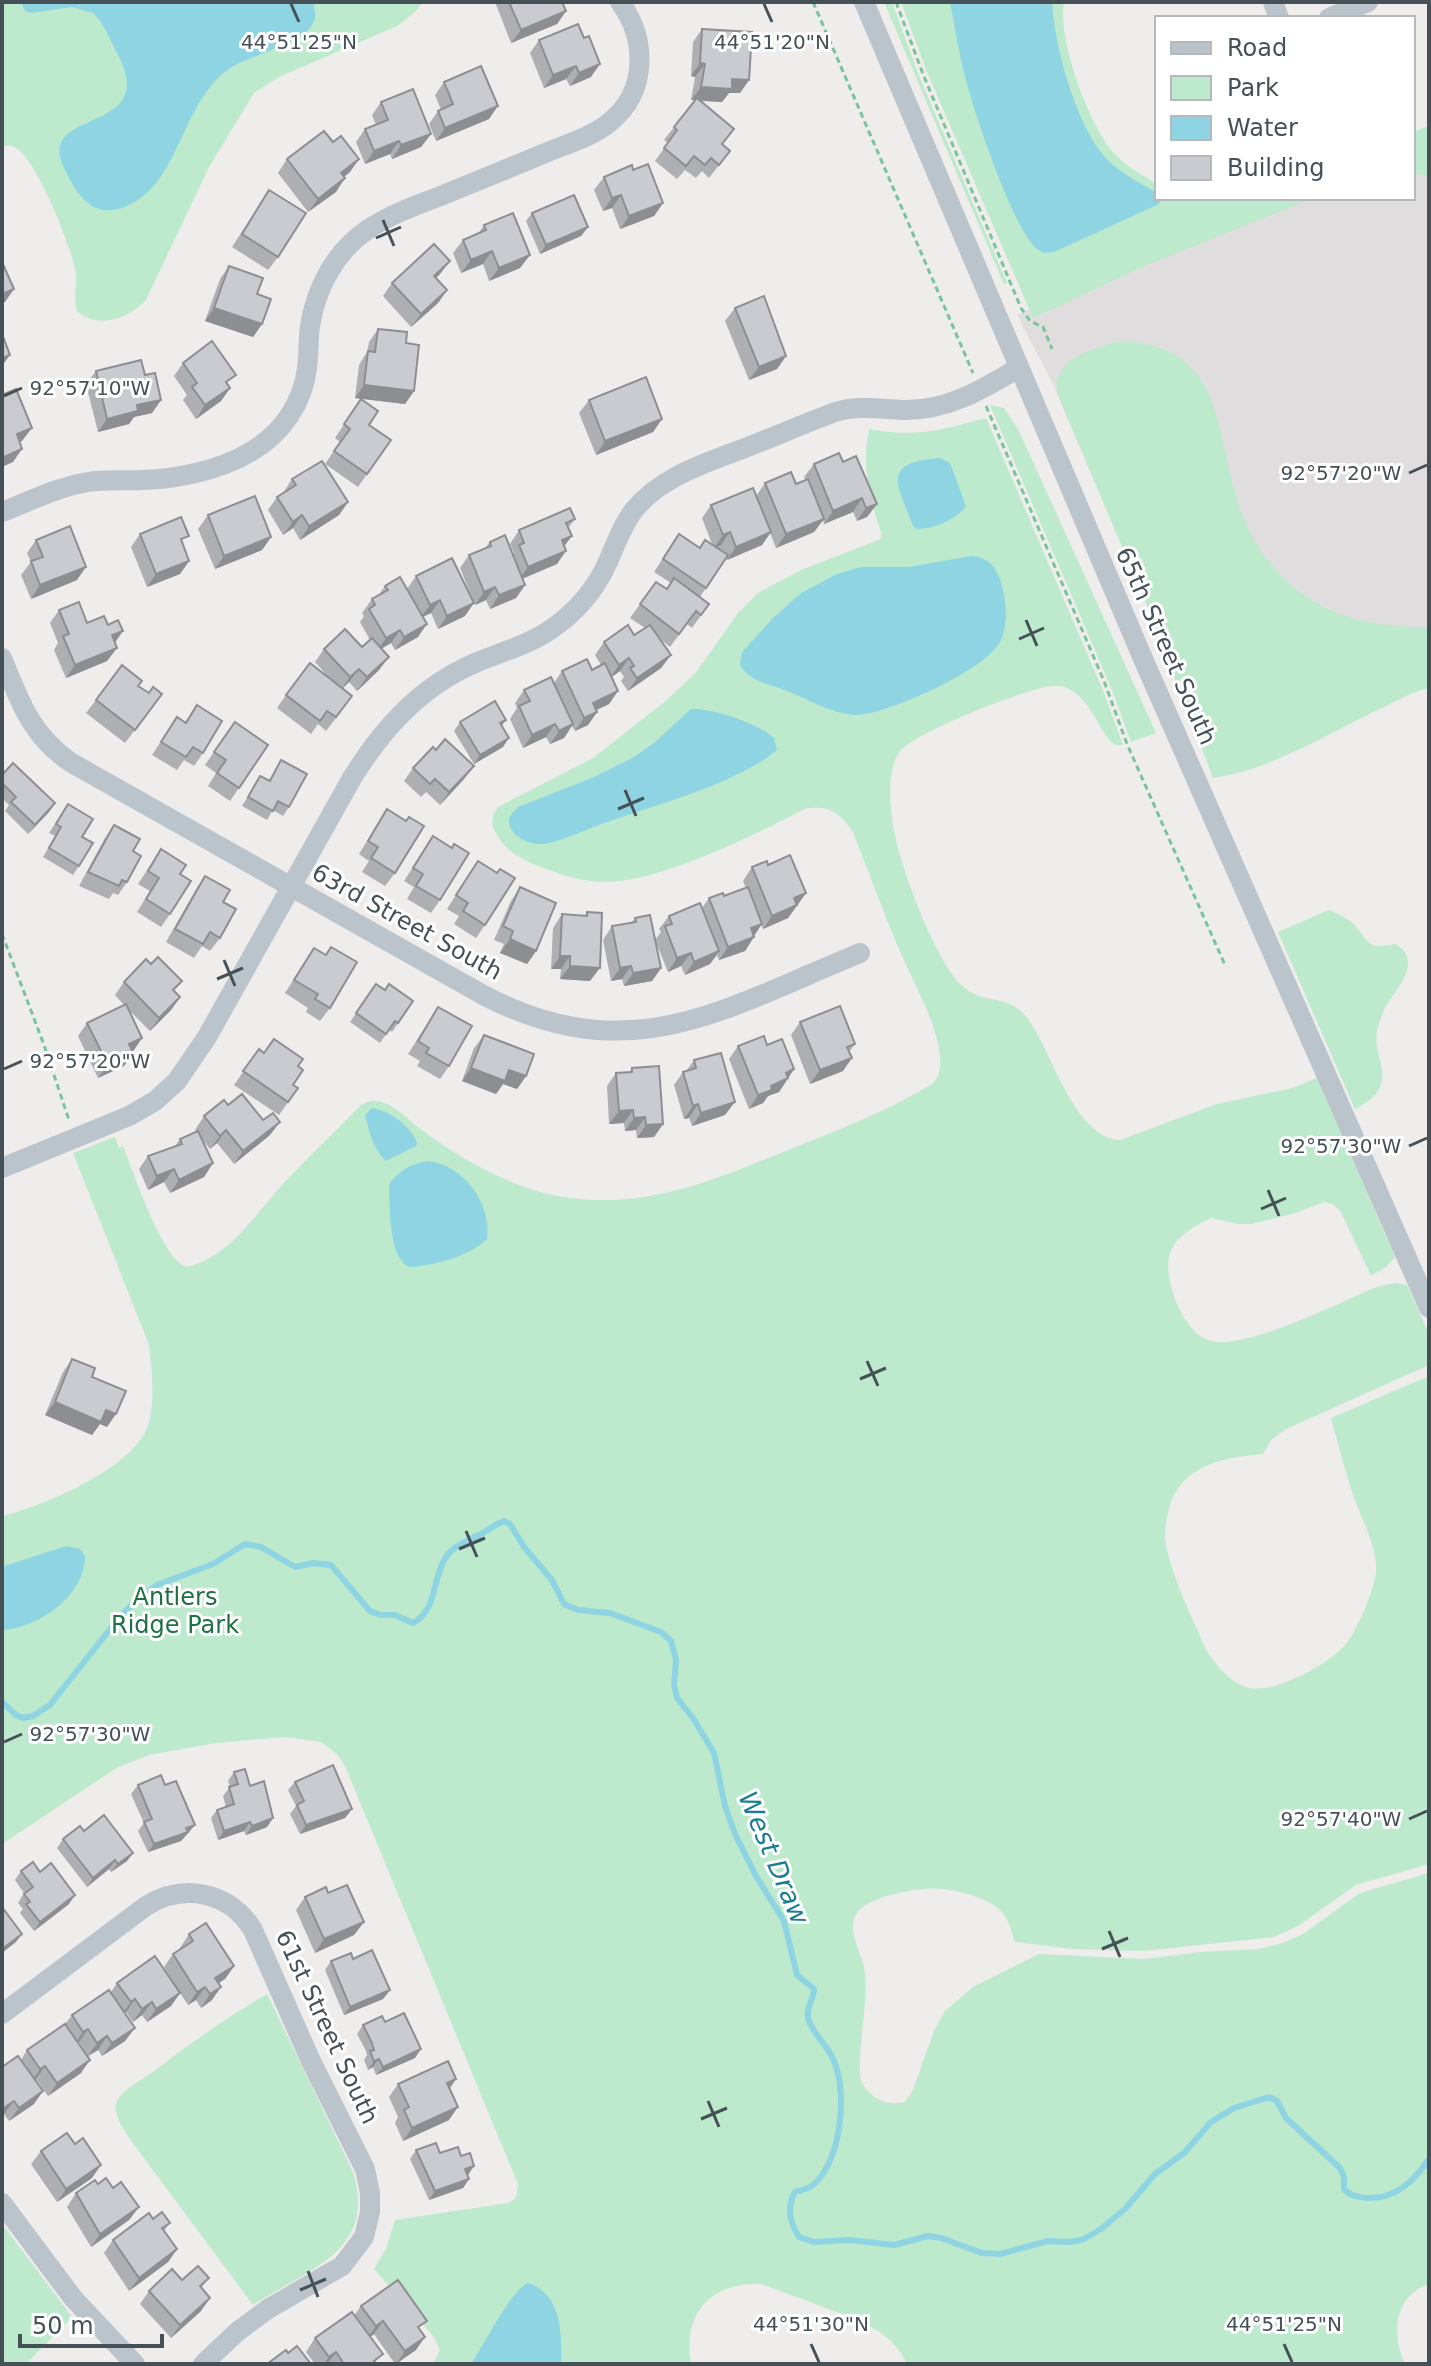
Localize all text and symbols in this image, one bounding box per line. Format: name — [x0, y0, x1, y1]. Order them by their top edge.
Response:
legend — [1155, 16, 1415, 200]
text: 44°51'25"N — [241, 30, 357, 54]
text: 44°51'20"N — [714, 30, 830, 54]
text: Road — [1227, 34, 1287, 62]
text: Park — [1227, 74, 1279, 102]
text: Water — [1227, 114, 1298, 142]
text: Building — [1227, 154, 1324, 182]
text: 92°57'10"W — [30, 376, 151, 400]
text: 92°57'20"W — [1281, 461, 1402, 485]
street label: 65th Street South — [1110, 543, 1222, 749]
street label: 63rd Street South — [307, 858, 507, 986]
text: 92°57'20"W — [30, 1049, 151, 1073]
text: 92°57'30"W — [1281, 1134, 1402, 1158]
park label: Antlers Ridge Park — [111, 1583, 239, 1639]
text: 92°57'30"W — [30, 1722, 151, 1746]
water label: West Draw — [733, 1787, 816, 1930]
text: 92°57'40"W — [1281, 1807, 1402, 1831]
street label: 61st Street South — [270, 1926, 384, 2128]
scale bar — [20, 2298, 162, 2348]
text: 50 m — [32, 2312, 94, 2340]
text: 44°51'30"N — [753, 2312, 869, 2336]
text: 44°51'25"N — [1226, 2312, 1342, 2336]

